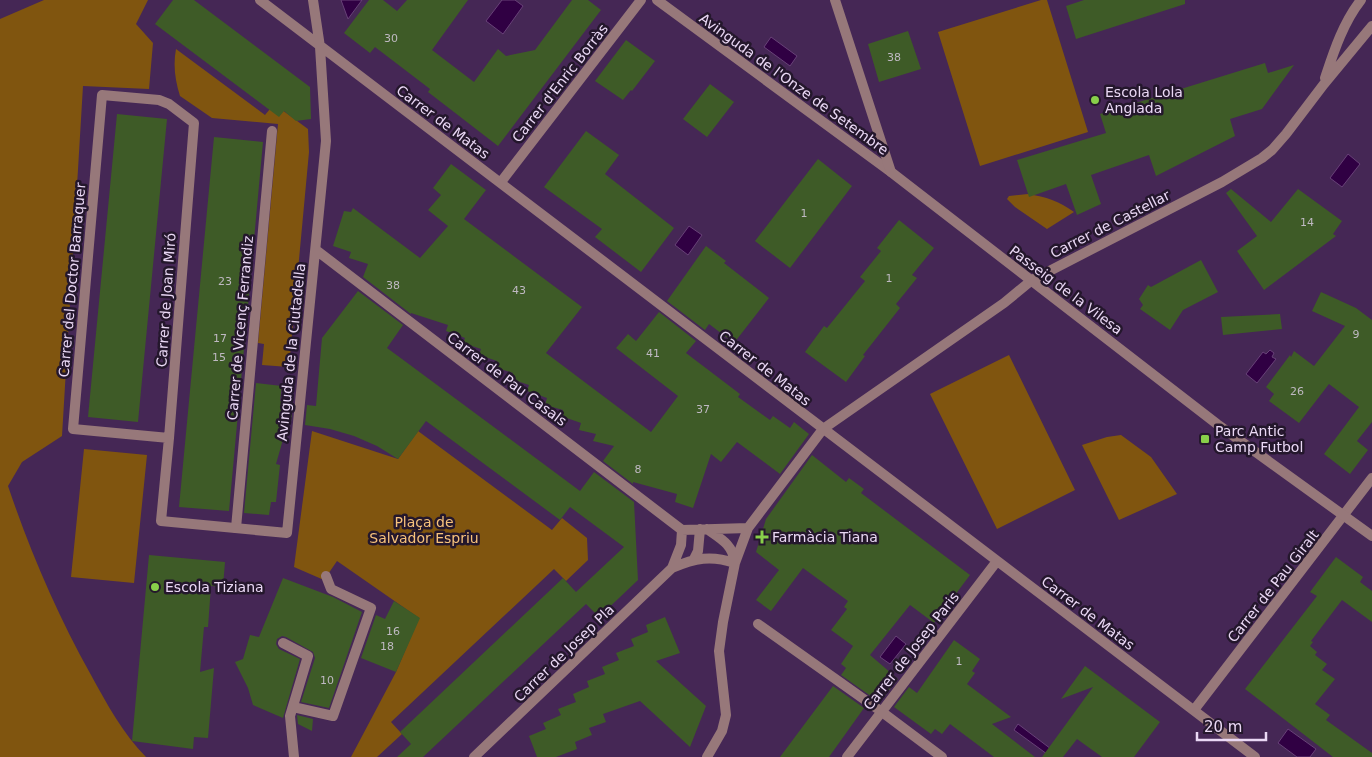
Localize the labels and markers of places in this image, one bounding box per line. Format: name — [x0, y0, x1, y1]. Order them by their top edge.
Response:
place label: Escola Lola Anglada — [1105, 84, 1183, 116]
marker: Escola Lola Anglada — [1089, 94, 1101, 106]
place label: Parc Antic Camp Futbol — [1215, 423, 1303, 455]
marker: Parc Antic Camp Futbol — [1199, 433, 1211, 445]
place label: Farmàcia Tiana — [772, 529, 878, 545]
marker: Farmàcia Tiana — [756, 531, 768, 543]
place label: Escola Tiziana — [165, 579, 264, 595]
marker: Escola Tiziana — [149, 581, 161, 593]

